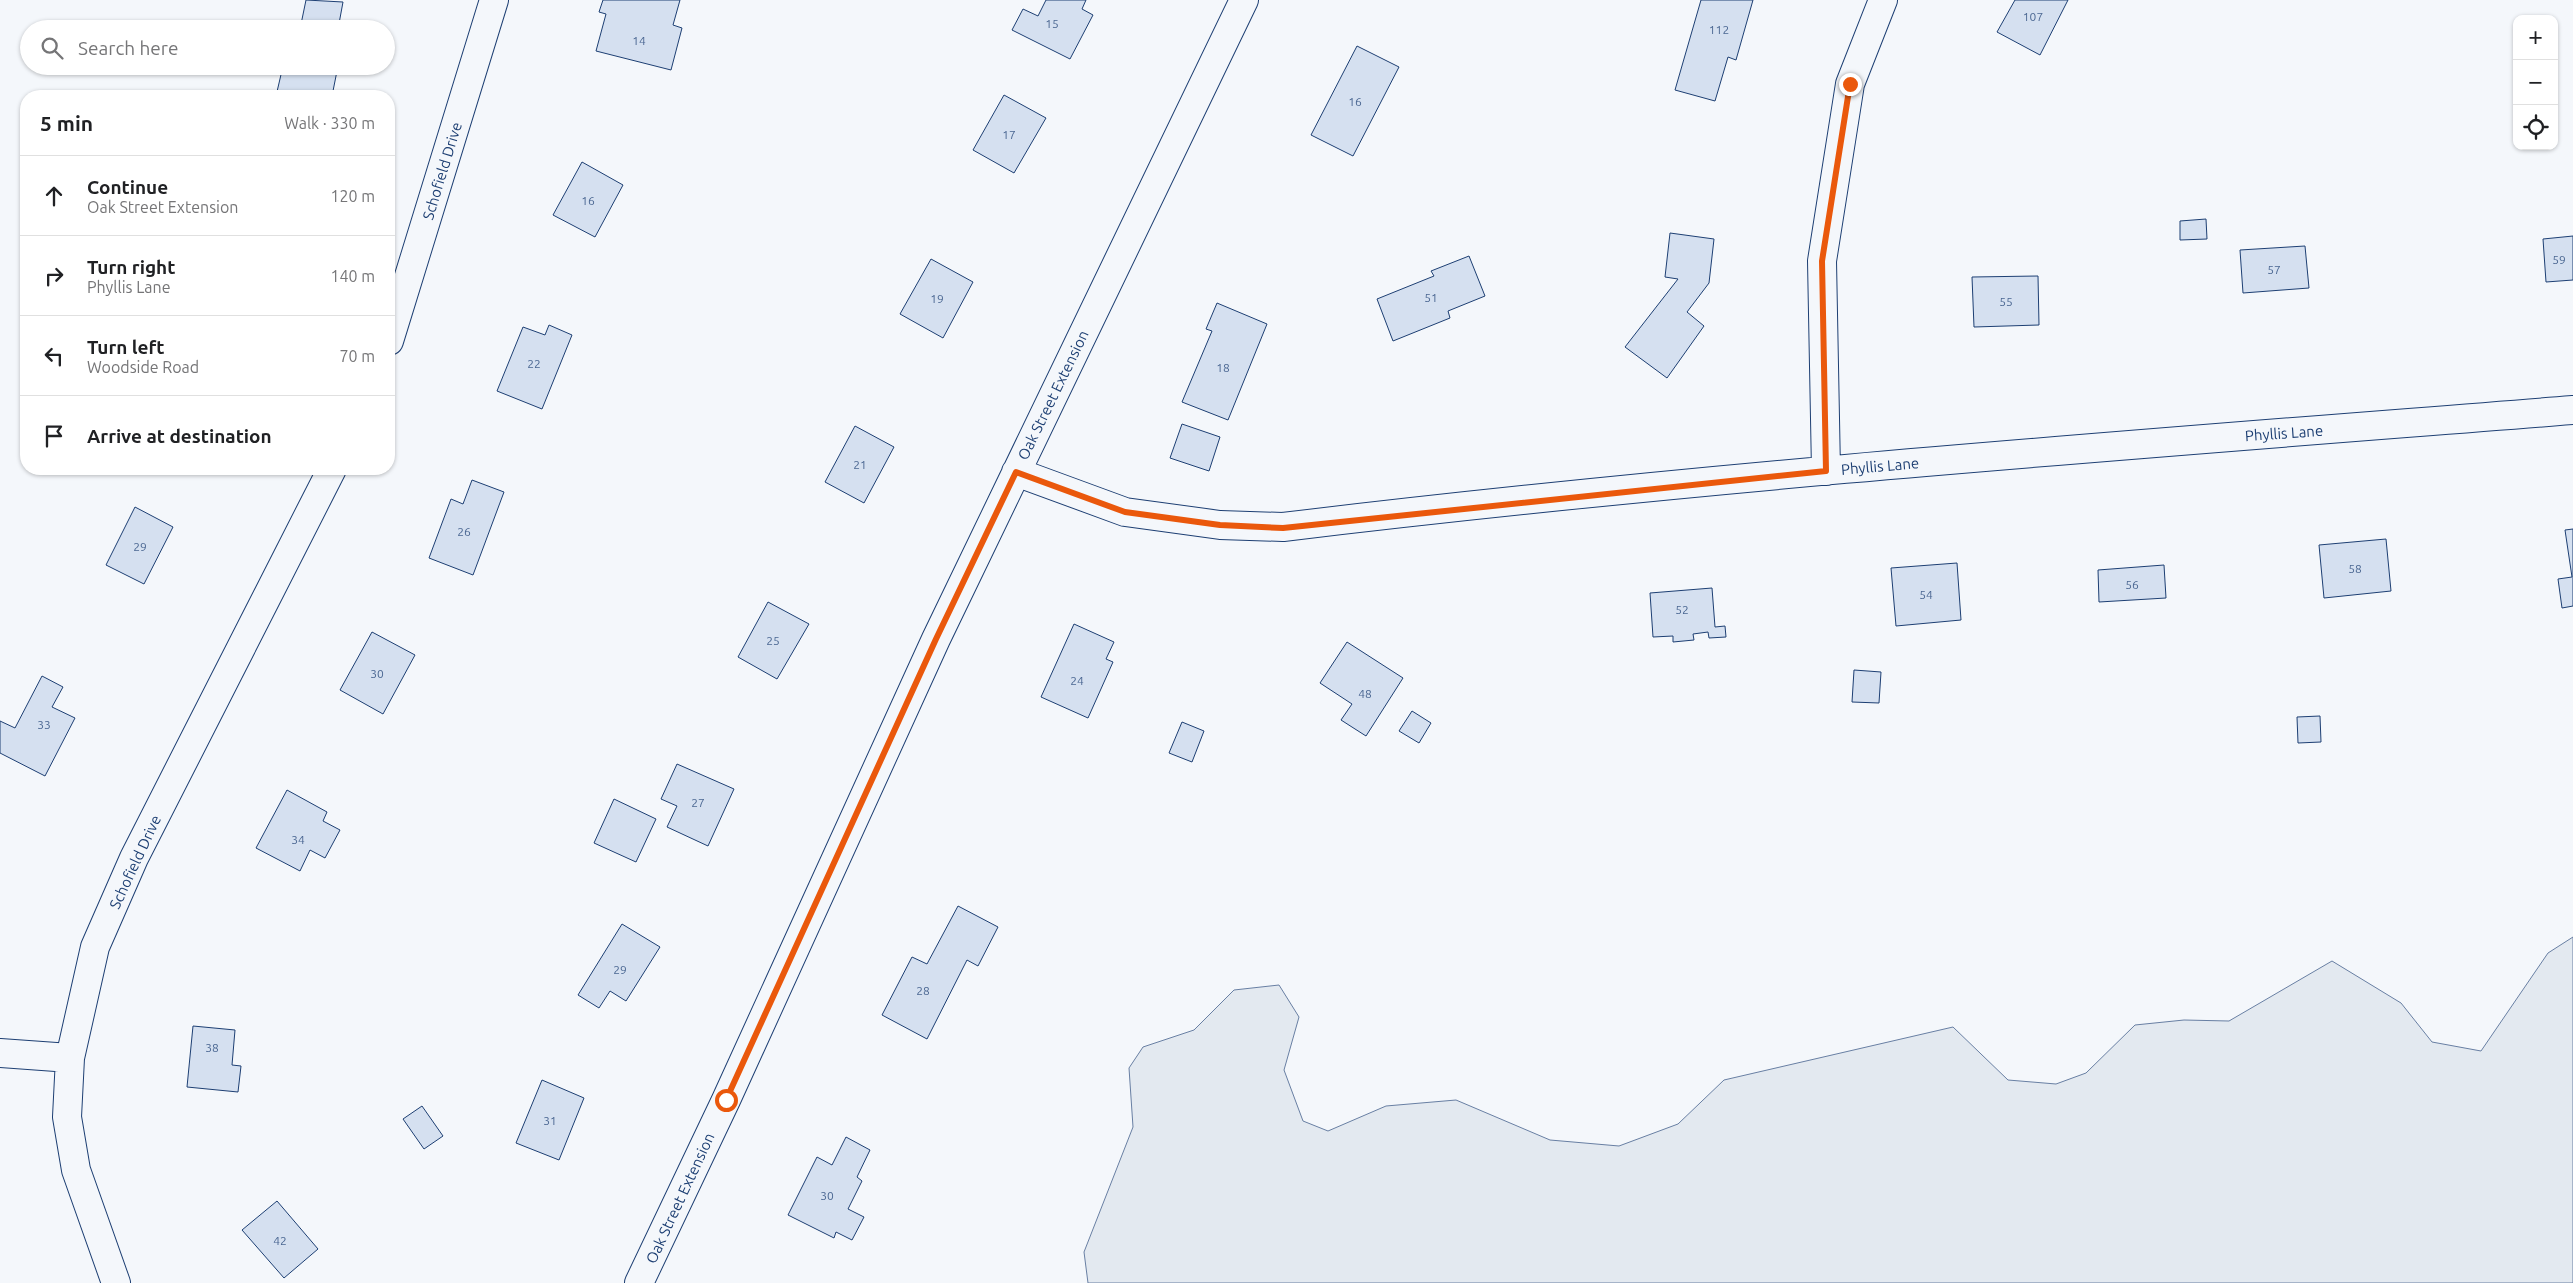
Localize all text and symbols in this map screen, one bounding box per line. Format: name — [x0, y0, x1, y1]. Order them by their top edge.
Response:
house number: 107 — [2023, 10, 2043, 23]
map controls — [2513, 15, 2558, 150]
button: + — [2513, 15, 2558, 60]
house number: 15 — [1045, 17, 1059, 30]
search box — [20, 20, 395, 75]
house number: 112 — [1709, 23, 1729, 36]
icon: search — [38, 34, 66, 62]
house number: 14 — [632, 34, 646, 47]
text: Search here — [78, 37, 178, 59]
button: − — [2513, 60, 2558, 105]
route end — [1839, 73, 1862, 96]
house number: 16 — [1348, 95, 1362, 108]
button: locate — [2513, 105, 2558, 150]
text: 5 min — [40, 111, 93, 135]
text: Walk · 330 m — [284, 114, 375, 132]
street label: Schofield Drive — [419, 120, 465, 222]
house number: 17 — [1002, 128, 1016, 141]
text: Continue — [87, 176, 168, 198]
icon: ahead — [40, 182, 68, 210]
text: 120 m — [330, 187, 375, 205]
house number: 16 — [581, 194, 595, 207]
text: Oak Street Extension — [87, 198, 239, 216]
house number: 59 — [2552, 253, 2566, 266]
text: Turn right — [87, 256, 175, 278]
icon: right — [40, 262, 68, 290]
house number: 57 — [2267, 263, 2281, 276]
text: 140 m — [330, 267, 375, 285]
text: Phyllis Lane — [87, 278, 171, 296]
house number: 51 — [1424, 291, 1438, 304]
house number: 19 — [930, 292, 944, 305]
house number: 55 — [1999, 295, 2013, 308]
street label: Oak Street Extension — [1014, 327, 1092, 463]
text: Turn left — [87, 336, 165, 358]
icon: left — [40, 342, 68, 370]
text: 70 m — [339, 347, 375, 365]
house number: 22 — [527, 357, 541, 370]
text: Woodside Road — [87, 358, 199, 376]
house number: 18 — [1216, 361, 1230, 374]
icon: arrive — [40, 422, 68, 450]
street label: Phyllis Lane — [2244, 422, 2324, 444]
text: Arrive at destination — [87, 425, 272, 447]
street label: Phyllis Lane — [1840, 454, 1920, 478]
house number: 21 — [853, 458, 867, 471]
house number: 26 — [457, 525, 471, 538]
house number: 29 — [133, 540, 147, 553]
house number: 58 — [2348, 562, 2362, 575]
house number: 56 — [2125, 578, 2139, 591]
house number: 54 — [1919, 588, 1933, 601]
house number: 52 — [1675, 603, 1689, 616]
house number: 25 — [766, 634, 780, 647]
house number: 30 — [370, 667, 384, 680]
house number: 24 — [1070, 674, 1084, 687]
house number: 48 — [1358, 687, 1372, 700]
house number: 33 — [37, 718, 51, 731]
house number: 27 — [691, 796, 705, 809]
street label: Schofield Drive — [106, 812, 164, 912]
house number: 34 — [291, 833, 305, 846]
house number: 29 — [613, 963, 627, 976]
house number: 28 — [916, 984, 930, 997]
house number: 38 — [205, 1041, 219, 1054]
route start — [715, 1089, 738, 1112]
house number: 31 — [543, 1114, 557, 1127]
street label: Oak Street Extension — [642, 1130, 718, 1266]
house number: 30 — [820, 1189, 834, 1202]
house number: 42 — [273, 1234, 287, 1247]

